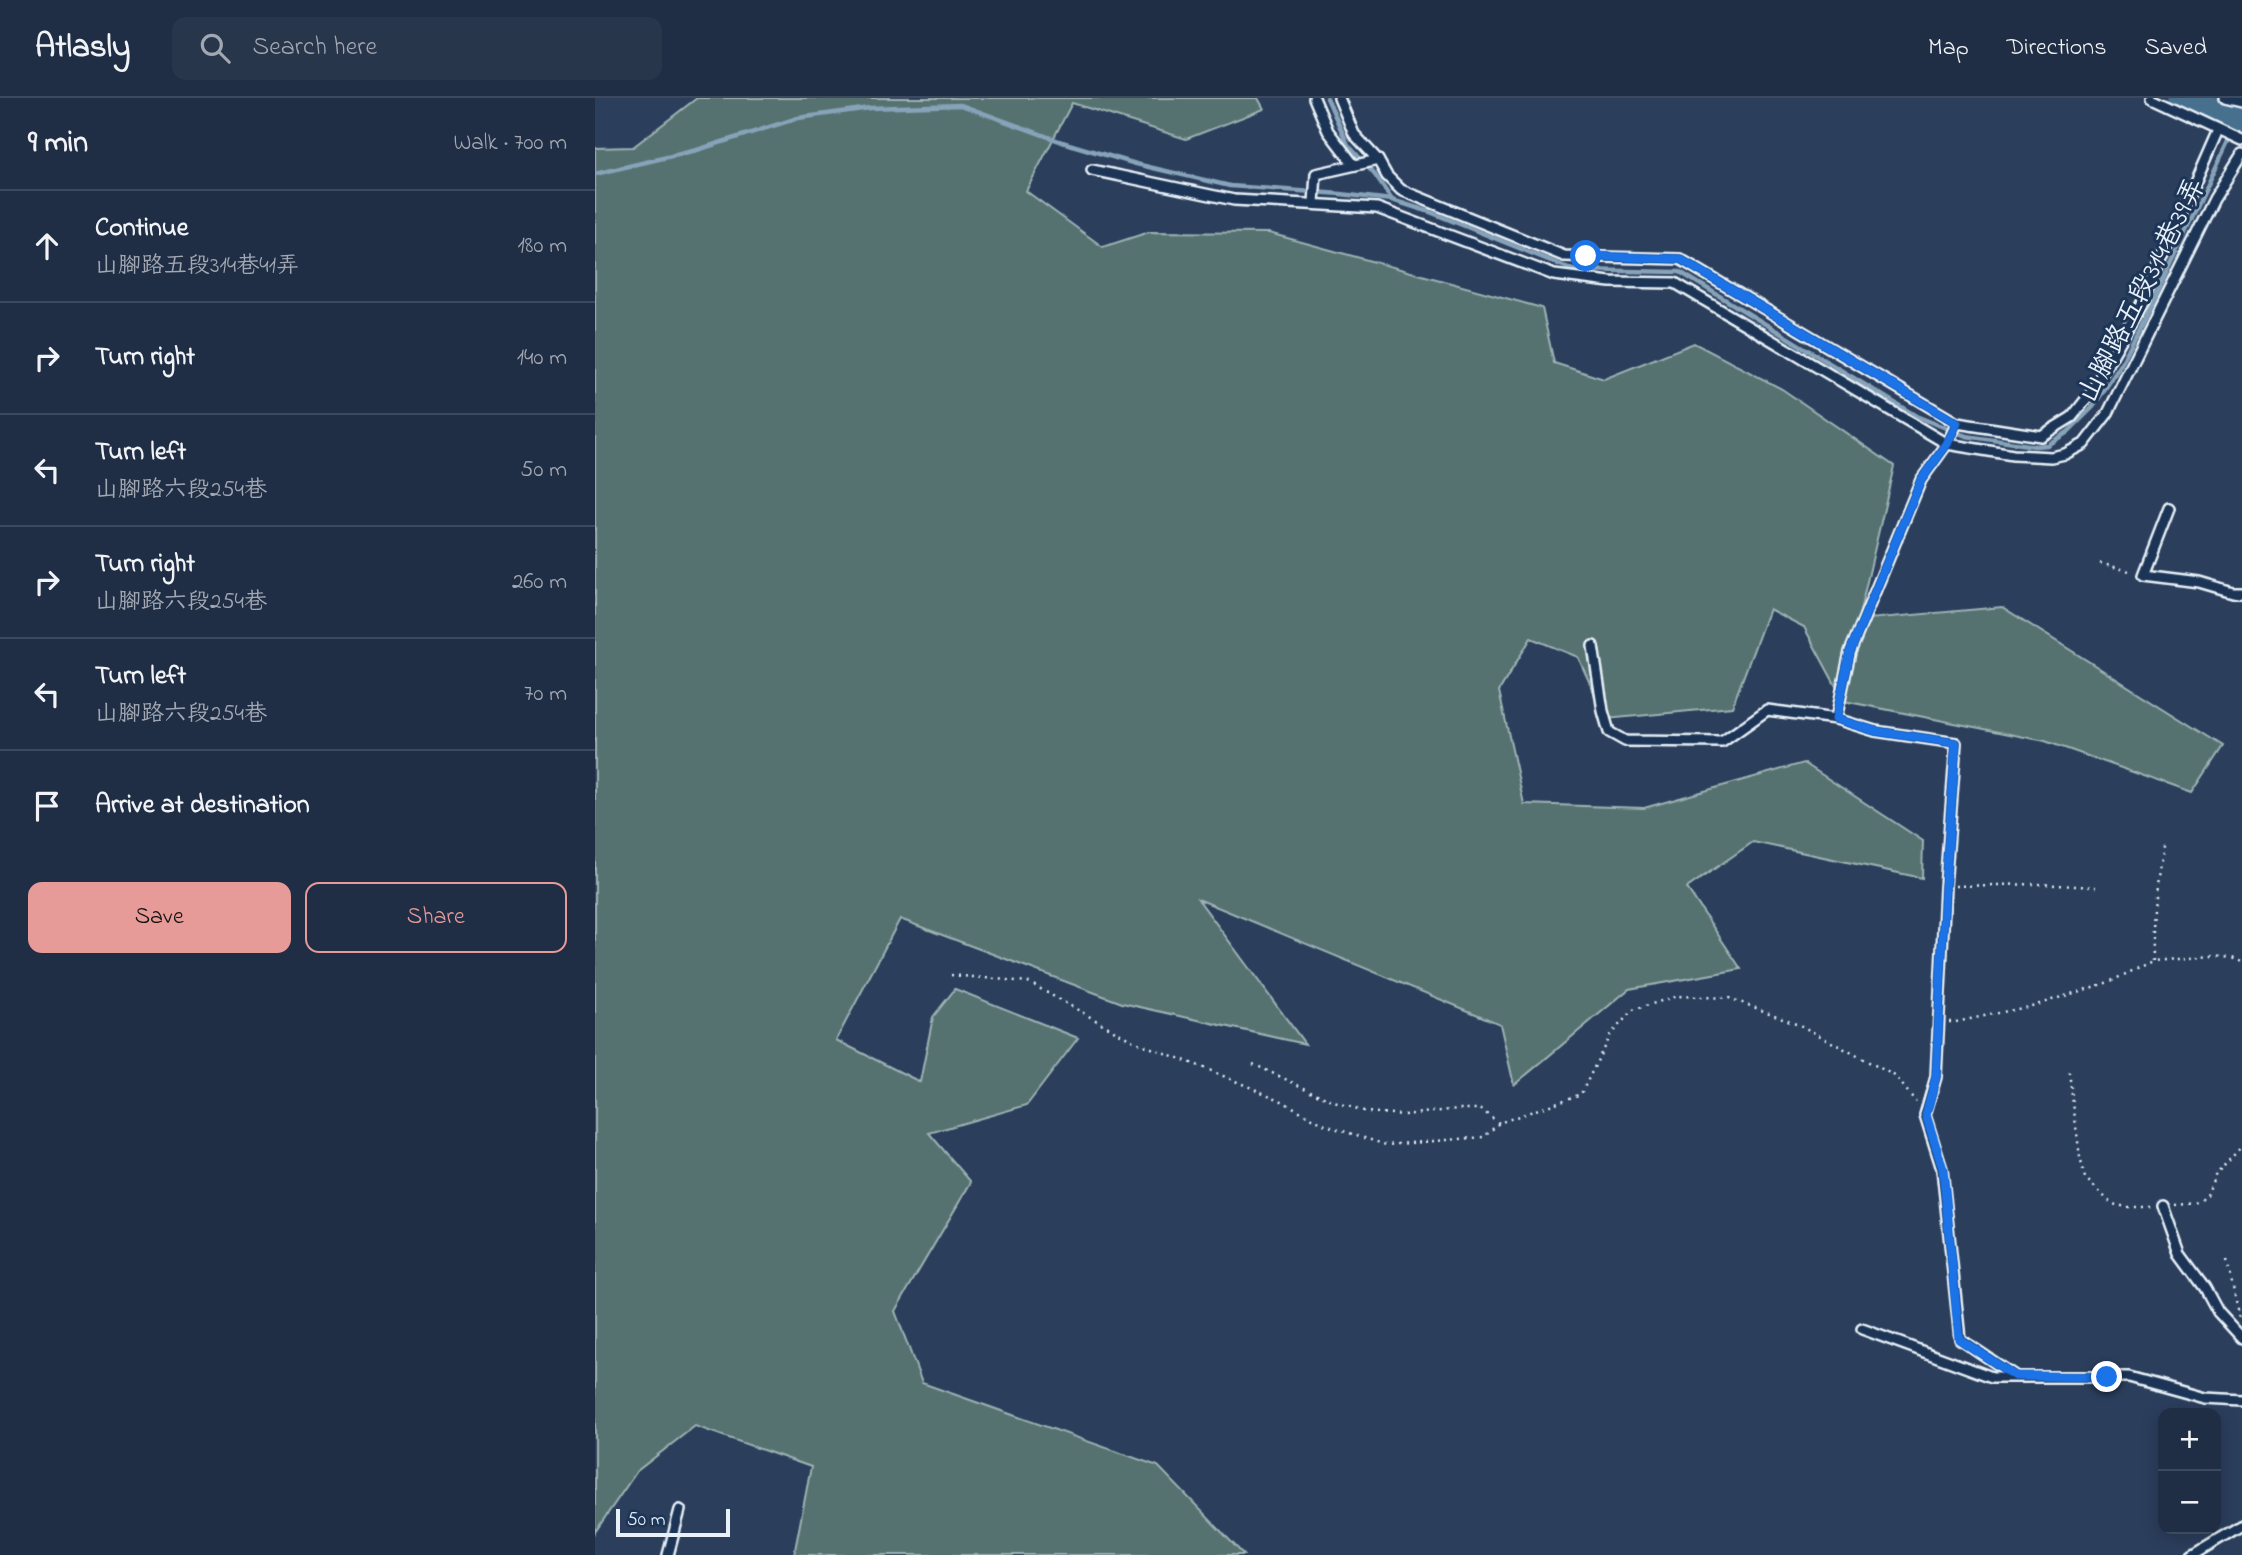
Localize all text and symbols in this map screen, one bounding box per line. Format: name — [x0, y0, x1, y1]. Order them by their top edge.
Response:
search box — [172, 17, 662, 80]
text: Atlasly — [35, 24, 130, 72]
icon: search — [196, 29, 234, 67]
text: Search here — [252, 29, 377, 67]
text: Map — [1928, 31, 1969, 66]
text: Directions — [2007, 31, 2106, 66]
text: Saved — [2144, 31, 2207, 66]
text: 9 min — [28, 122, 88, 166]
text: Walk · 700 m — [453, 127, 567, 160]
street label: 山腳路五段314巷39弄 — [2068, 171, 2218, 411]
text: Continue — [95, 210, 188, 248]
icon: ahead — [28, 227, 66, 265]
text: 180 m — [518, 230, 567, 263]
route start — [1570, 240, 1601, 271]
text: 山腳路五段314巷41弄 — [95, 250, 299, 283]
icon: right — [28, 339, 66, 377]
text: Turn right — [95, 339, 195, 377]
text: 140 m — [517, 342, 567, 375]
text: Turn left — [95, 434, 186, 472]
icon: left — [28, 451, 66, 489]
text: 50 m — [520, 454, 567, 487]
text: 山腳路六段254巷 — [95, 474, 267, 507]
text: Turn right — [95, 546, 195, 584]
icon: right — [28, 563, 66, 601]
text: 260 m — [512, 566, 567, 599]
text: 山腳路六段254巷 — [95, 586, 267, 619]
text: Turn left — [95, 658, 186, 696]
icon: left — [28, 675, 66, 713]
text: 70 m — [524, 678, 567, 711]
text: 山腳路六段254巷 — [95, 698, 267, 731]
icon: arrive — [28, 787, 66, 825]
text: Arrive at destination — [95, 787, 310, 825]
button: Save — [28, 882, 291, 953]
button: Share — [305, 882, 567, 953]
route end — [2091, 1361, 2122, 1392]
map controls — [2158, 1408, 2221, 1534]
button: + — [2158, 1408, 2221, 1471]
button: − — [2158, 1471, 2221, 1534]
scale bar — [616, 1506, 730, 1538]
text: 50 m — [627, 1507, 666, 1534]

